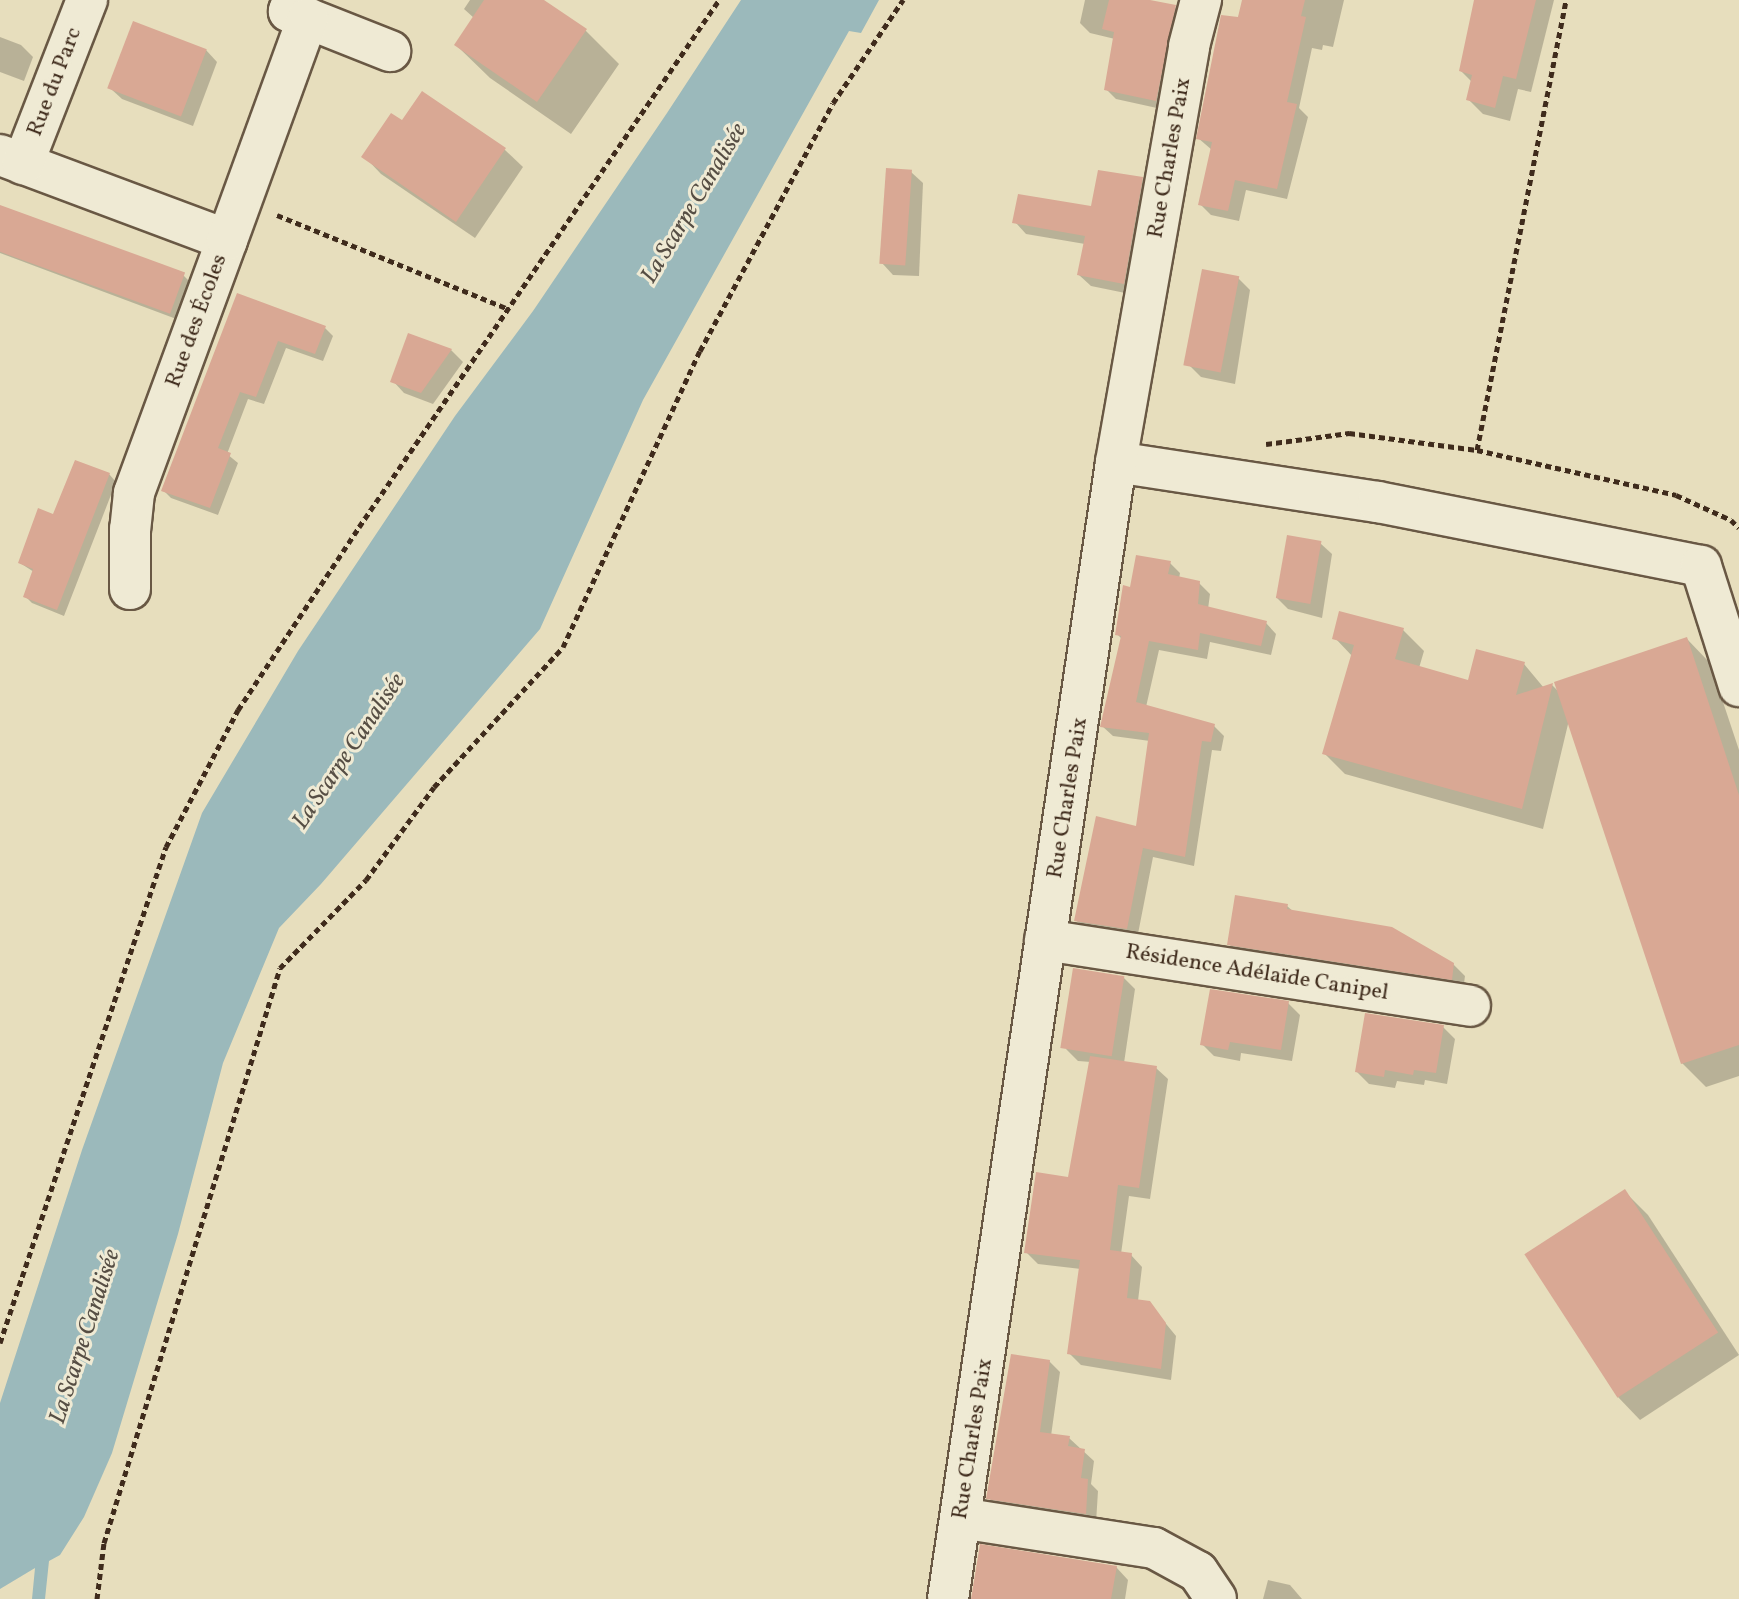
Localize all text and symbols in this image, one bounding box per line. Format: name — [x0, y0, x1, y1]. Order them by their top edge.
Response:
street label: Rue du Parc — [22, 24, 88, 140]
street label: Rue Charles Paix — [1143, 76, 1197, 240]
water label: La Scarpe Canalisée — [636, 119, 754, 289]
street label: Rue des Écoles — [161, 251, 233, 391]
water label: La Scarpe Canalisée — [287, 669, 413, 835]
street label: Rue Charles Paix — [1042, 716, 1094, 880]
street label: Résidence Adélaïde Canipel — [1124, 939, 1390, 1007]
water label: La Scarpe Canalisée — [44, 1246, 128, 1428]
street label: Rue Charles Paix — [947, 1357, 999, 1521]

